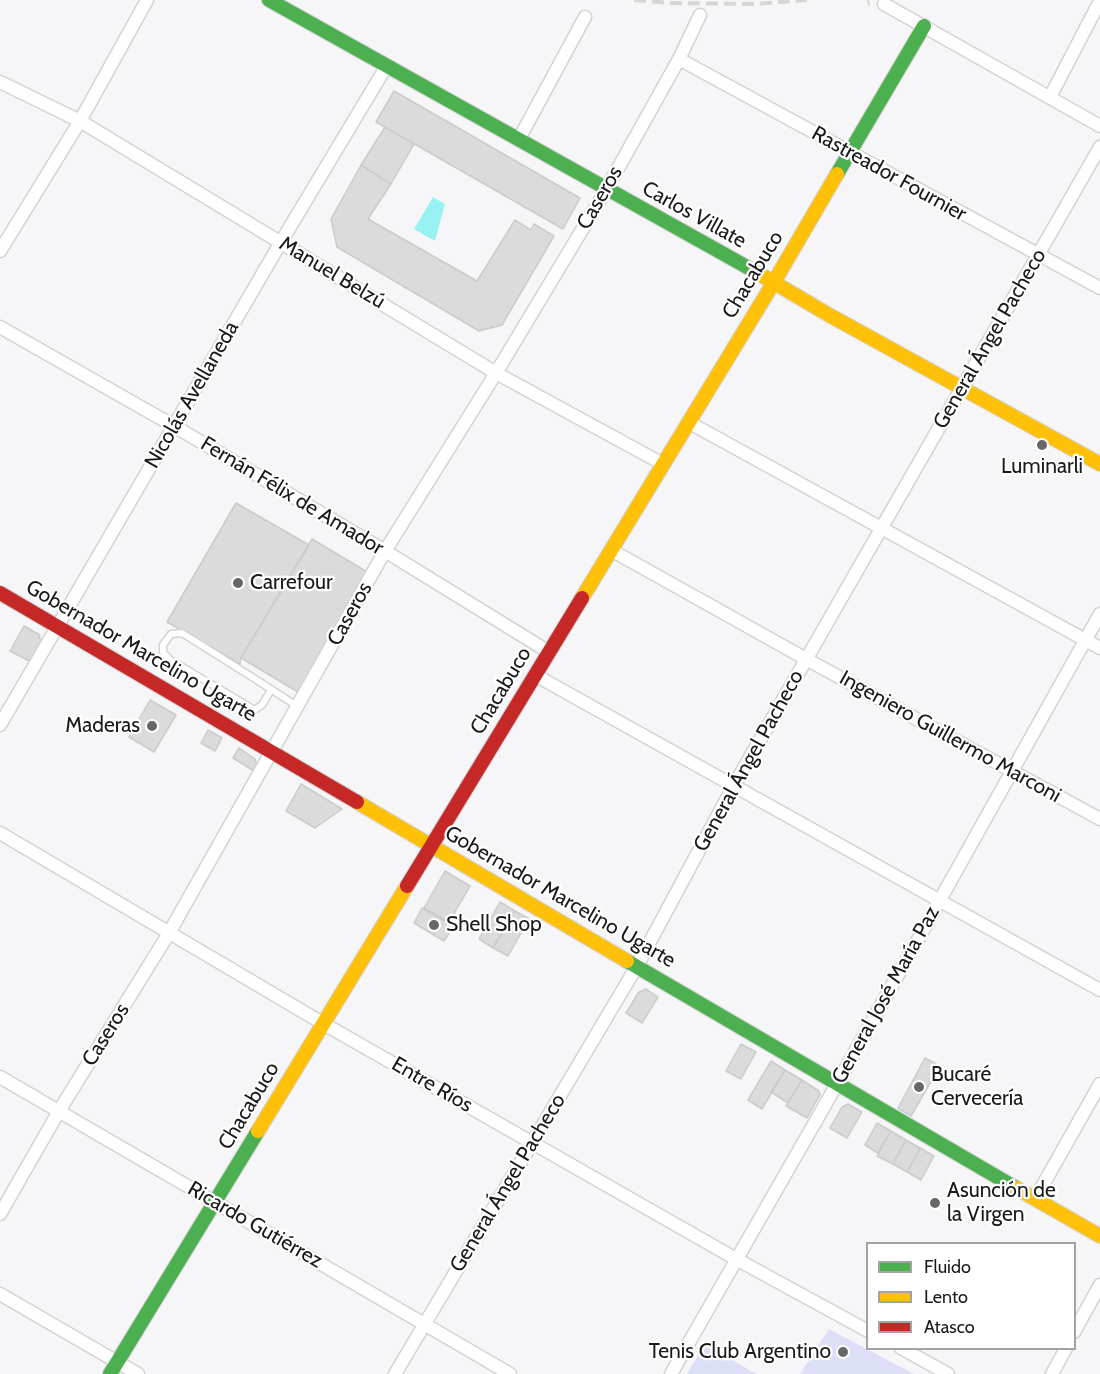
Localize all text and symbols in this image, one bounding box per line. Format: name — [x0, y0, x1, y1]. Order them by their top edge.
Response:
street label: Rastreador Fournier — [807, 121, 971, 227]
street label: Caseros — [572, 162, 628, 234]
street label: Carlos Villate — [638, 176, 750, 254]
street label: Chacabuco — [717, 227, 789, 323]
street label: Manuel Belzú — [274, 231, 390, 315]
street label: General Ángel Pacheco — [928, 245, 1052, 433]
street label: Nicolás Avellaneda — [140, 317, 244, 473]
street label: Fernán Félix de Amador — [196, 431, 388, 561]
marker: Luminarli — [1035, 438, 1049, 452]
place label: Luminarli — [1001, 454, 1083, 480]
place label: Carrefour — [250, 570, 333, 596]
street label: Gobernador Marcelino Ugarte — [21, 575, 261, 727]
marker: Carrefour — [231, 576, 245, 590]
street label: Caseros — [322, 578, 378, 650]
street label: Chacabuco — [465, 643, 537, 739]
street label: Ingeniero Guillermo Marconi — [835, 665, 1065, 809]
street label: General Ángel Pacheco — [689, 666, 809, 856]
place label: Maderas — [65, 713, 140, 739]
marker: Maderas — [145, 719, 159, 733]
street label: Gobernador Marcelino Ugarte — [440, 821, 680, 973]
street label: General José María Paz — [827, 902, 945, 1088]
place label: Shell Shop — [446, 912, 542, 938]
marker: Shell Shop — [427, 918, 441, 932]
street label: Caseros — [77, 999, 135, 1071]
street label: Entre Ríos — [387, 1052, 477, 1118]
street label: Chacabuco — [213, 1058, 285, 1154]
place label: Bucaré Cervecería — [931, 1062, 1023, 1112]
marker: Bucaré Cervecería — [912, 1080, 926, 1094]
street label: General Ángel Pacheco — [445, 1089, 571, 1277]
street label: Ricardo Gutiérrez — [183, 1176, 327, 1274]
place label: Asunción de la Virgen — [947, 1178, 1056, 1228]
marker: Asunción de la Virgen — [928, 1196, 942, 1210]
legend — [866, 1242, 1076, 1350]
text: Fluido — [924, 1256, 971, 1278]
text: Lento — [924, 1286, 968, 1308]
text: Atasco — [924, 1316, 975, 1338]
place label: Tenis Club Argentino — [649, 1339, 831, 1365]
marker: Tenis Club Argentino — [836, 1345, 850, 1359]

